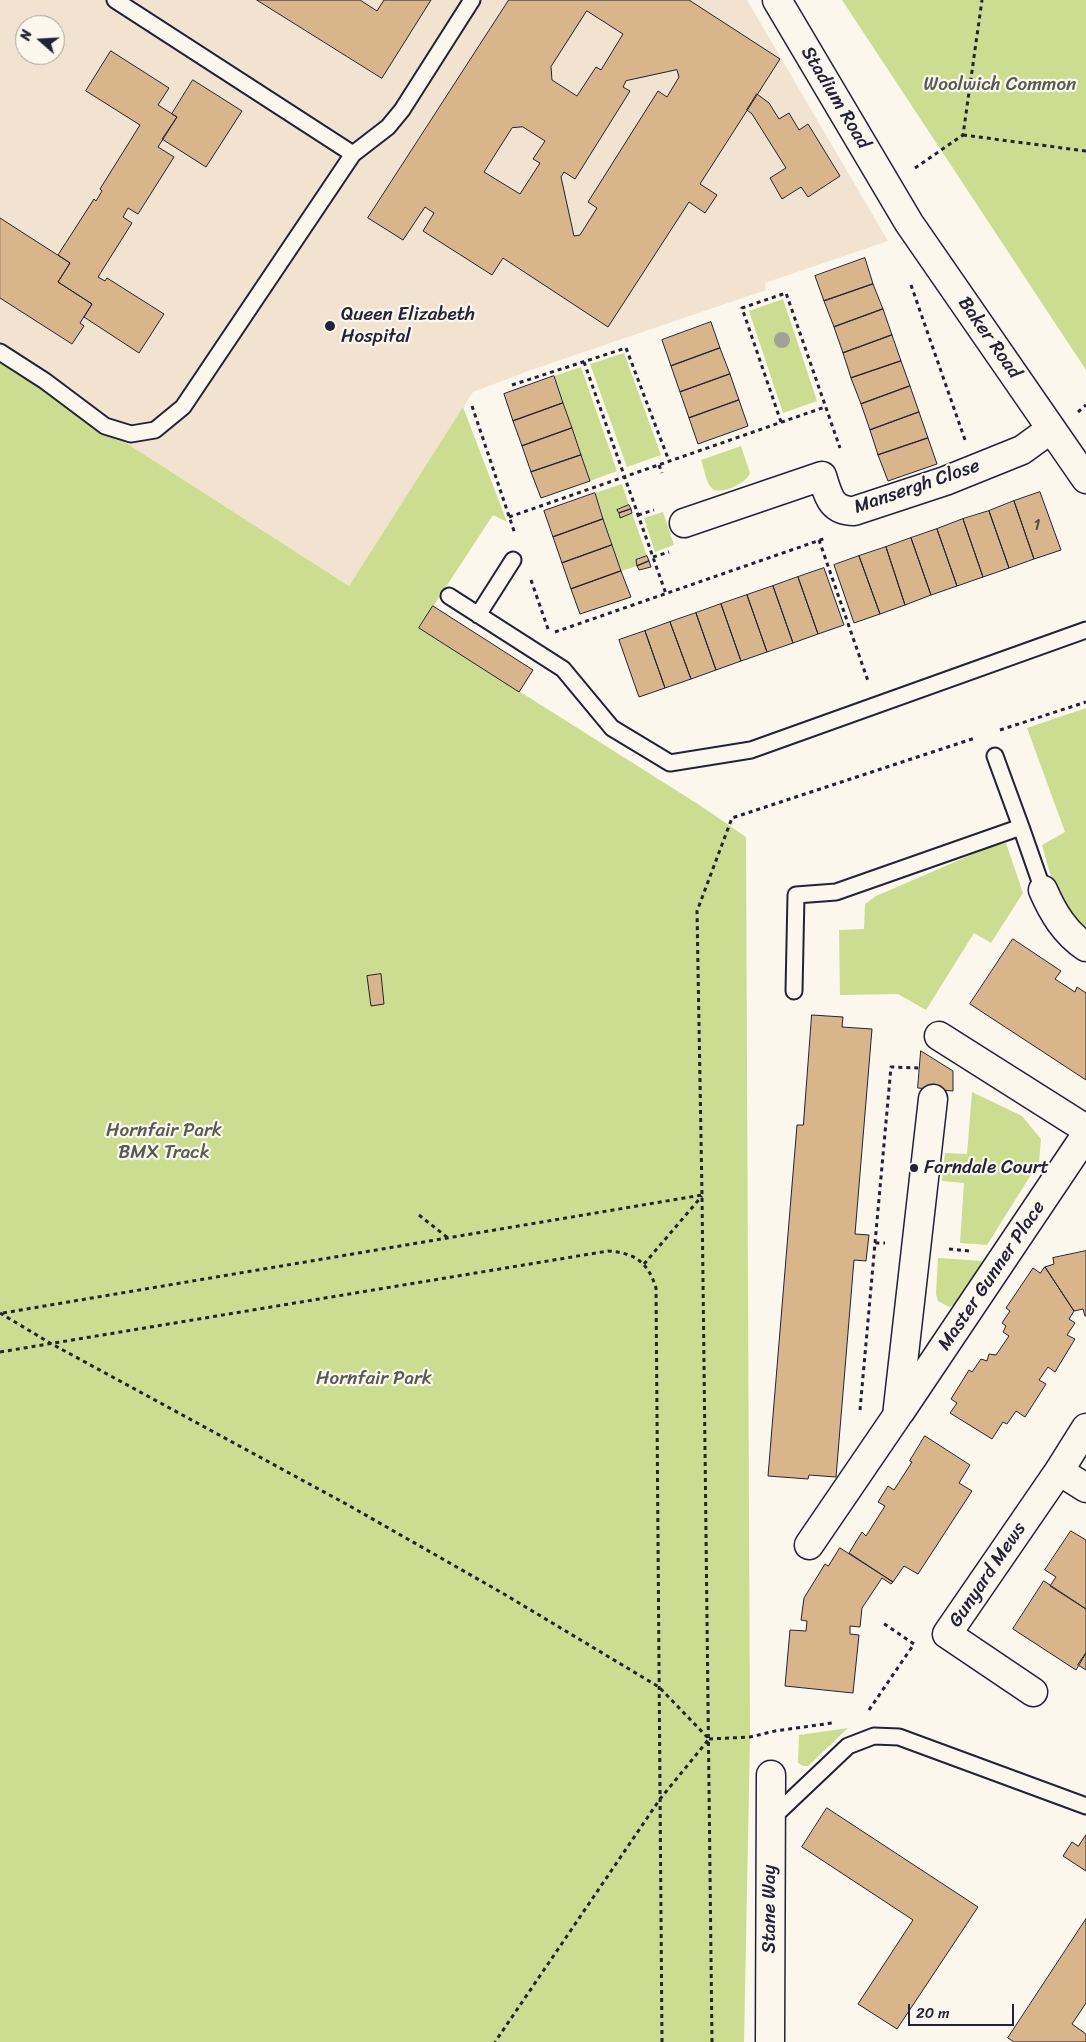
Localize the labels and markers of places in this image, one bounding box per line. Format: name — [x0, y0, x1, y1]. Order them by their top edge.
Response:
place label: Queen Elizabeth Hospital — [341, 304, 475, 348]
marker: Queen Elizabeth Hospital — [323, 319, 337, 333]
place label: Farndale Court — [924, 1157, 1049, 1179]
marker: Farndale Court — [908, 1162, 920, 1174]

